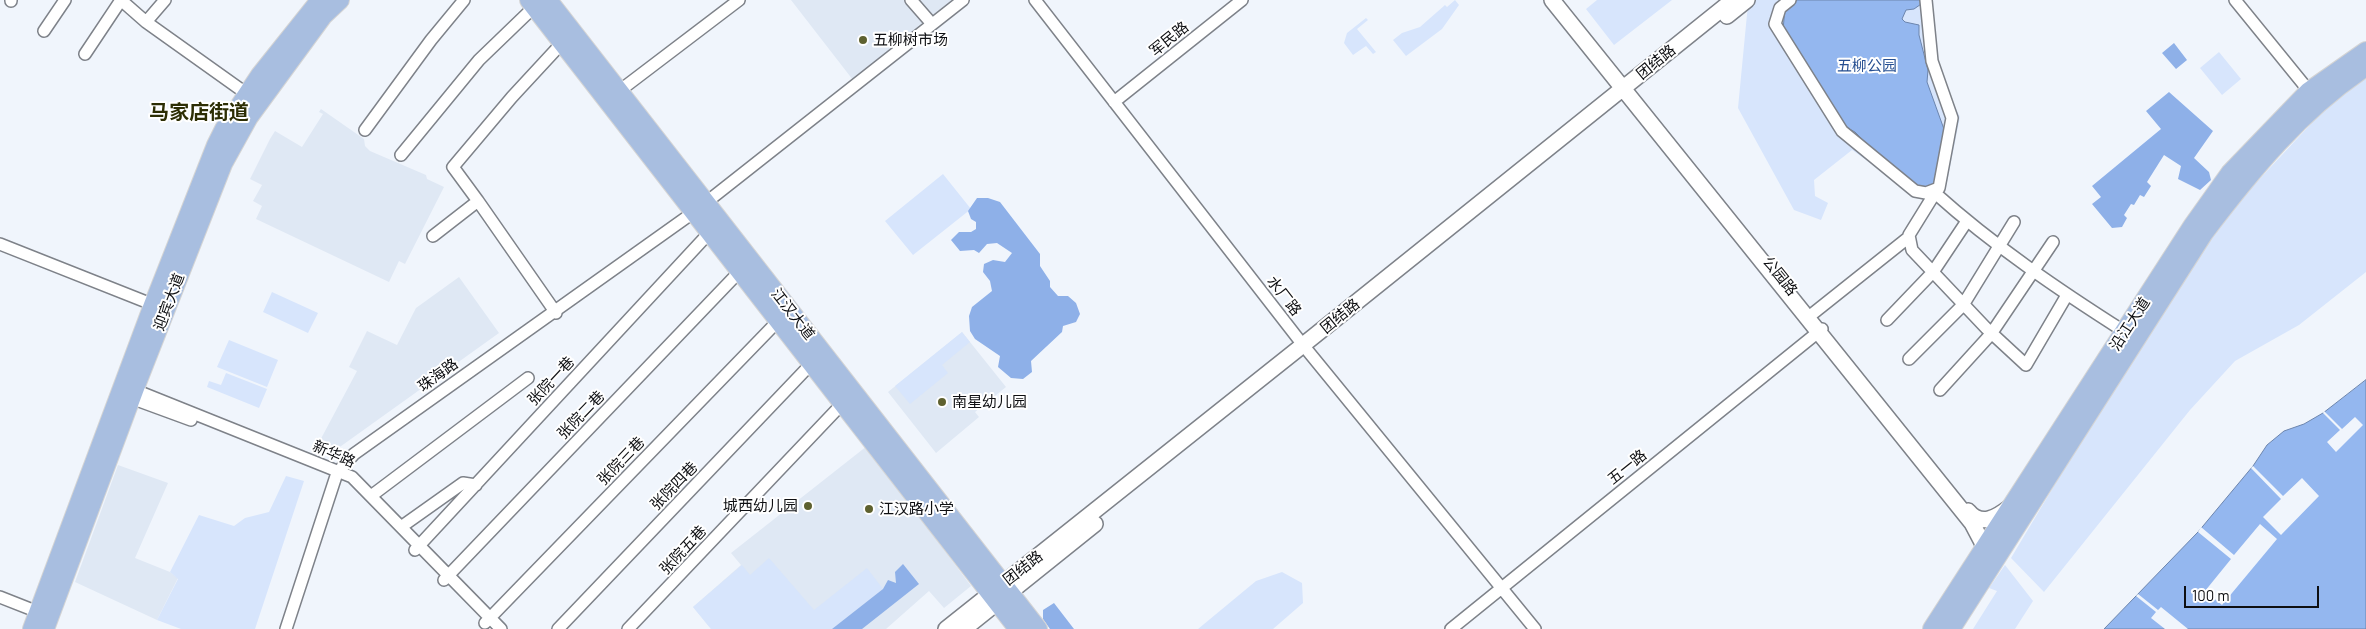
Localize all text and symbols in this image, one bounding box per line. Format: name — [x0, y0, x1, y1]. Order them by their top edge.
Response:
street label: 军民路 — [1146, 18, 1192, 60]
place label: 五柳树市场 — [873, 31, 948, 49]
marker: 五柳树市场 — [857, 34, 869, 46]
street label: 团结路 — [1633, 41, 1679, 83]
park label: 五柳公园 — [1837, 57, 1897, 75]
district label: 马家店街道 — [149, 100, 249, 124]
street label: 公园路 — [1759, 253, 1801, 299]
street label: 迎宾大道 — [150, 271, 188, 333]
street label: 水厂路 — [1263, 273, 1305, 319]
street label: 江汉大道 — [767, 285, 819, 343]
street label: 沿江大道 — [2106, 294, 2154, 354]
street label: 团结路 — [1317, 295, 1363, 337]
street label: 张院一巷 — [524, 353, 578, 409]
street label: 珠海路 — [415, 354, 461, 396]
street label: 张院二巷 — [554, 387, 608, 443]
place label: 南星幼儿园 — [952, 393, 1027, 411]
marker: 南星幼儿园 — [936, 396, 948, 408]
street label: 张院三巷 — [594, 433, 648, 489]
street label: 新华路 — [310, 437, 358, 471]
street label: 五一路 — [1604, 446, 1650, 488]
street label: 张院四巷 — [647, 458, 701, 514]
place label: 城西幼儿园 — [723, 497, 798, 515]
marker: 城西幼儿园 — [802, 500, 814, 512]
place label: 江汉路小学 — [879, 500, 954, 518]
marker: 江汉路小学 — [863, 503, 875, 515]
street label: 张院五巷 — [656, 522, 710, 578]
street label: 团结路 — [1000, 547, 1046, 589]
scale bar — [2186, 576, 2321, 608]
text: 100 m — [2192, 586, 2230, 604]

